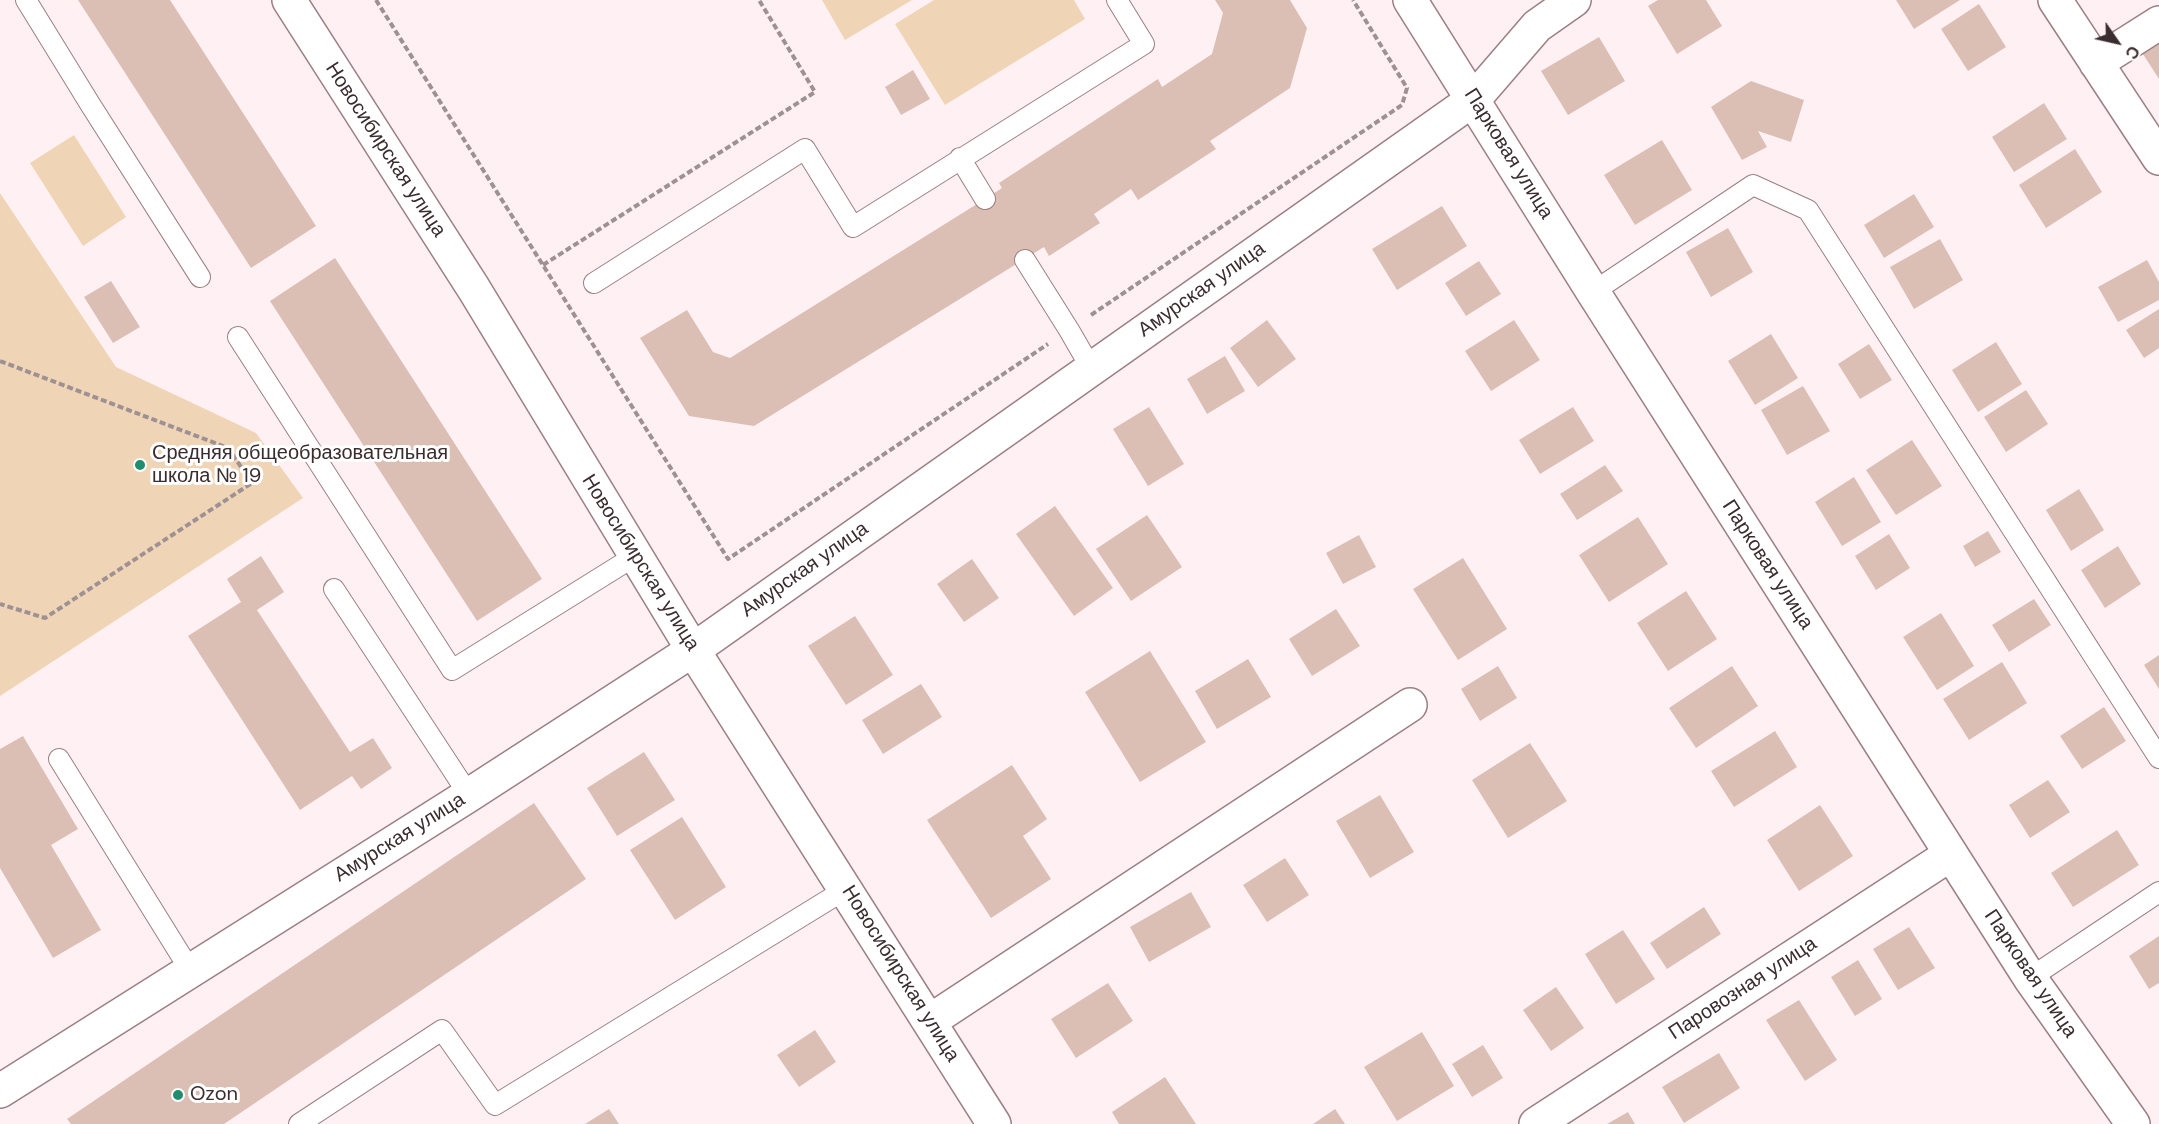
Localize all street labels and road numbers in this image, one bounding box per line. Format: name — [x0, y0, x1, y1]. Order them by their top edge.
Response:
street label: Новосибирская улица — [320, 58, 450, 242]
street label: Парковая улица — [1458, 84, 1558, 224]
street label: Амурская улица — [1134, 237, 1270, 343]
street label: Новосибирская улица — [576, 470, 704, 656]
street label: Парковая улица — [1716, 496, 1818, 634]
street label: Амурская улица — [737, 517, 873, 623]
street label: Амурская улица — [330, 788, 470, 888]
street label: Новосибирская улица — [836, 881, 964, 1067]
street label: Парковая улица — [1978, 905, 2082, 1043]
street label: Паровозная улица — [1665, 932, 1821, 1046]

